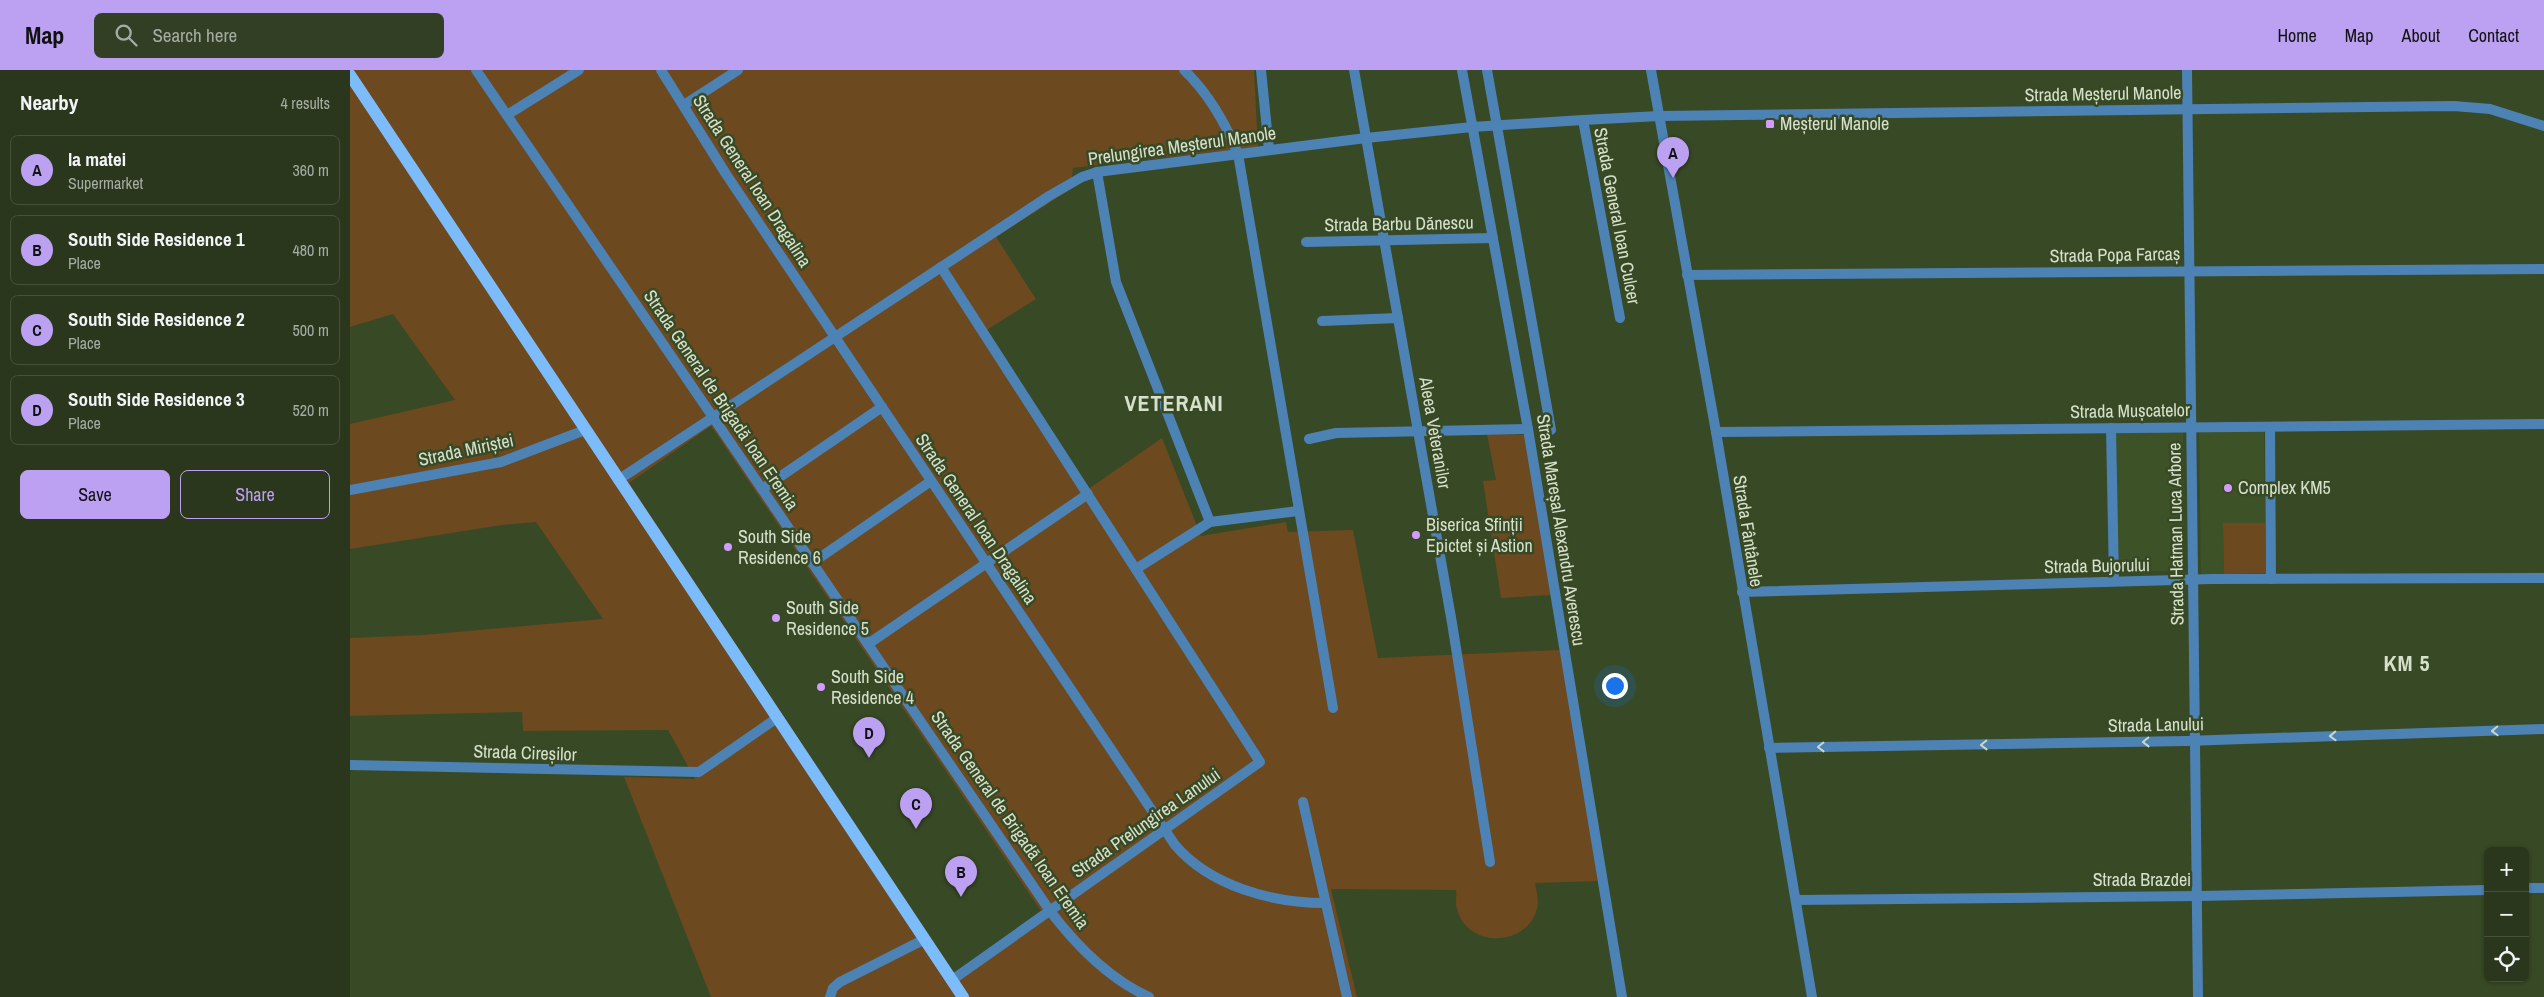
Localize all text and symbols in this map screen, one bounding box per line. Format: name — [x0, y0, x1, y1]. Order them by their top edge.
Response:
search box — [94, 13, 444, 58]
text: Map — [25, 19, 64, 51]
icon: search — [112, 21, 140, 49]
text: Search here — [152, 22, 237, 48]
text: Home — [2277, 23, 2317, 48]
text: Map — [2345, 23, 2374, 48]
text: About — [2402, 23, 2440, 48]
text: Contact — [2468, 23, 2519, 48]
street label: Strada Meșterul Manole — [2024, 80, 2182, 107]
text: Nearby — [20, 88, 78, 117]
street label: Strada General Ioan Dragalina — [687, 90, 818, 272]
text: 4 results — [280, 92, 330, 114]
place label: Meșterul Manole — [1780, 111, 1889, 136]
marker: Meșterul Manole — [1764, 118, 1776, 130]
street label: Prelungirea Meșterul Manole — [1086, 120, 1278, 171]
street label: Strada General Ioan Culcer — [1588, 125, 1647, 307]
pin: A — [1657, 137, 1689, 178]
text: la matei — [68, 146, 126, 172]
text: A — [32, 159, 42, 181]
text: 360 m — [293, 159, 329, 181]
text: Supermarket — [68, 172, 143, 194]
street label: Strada Barbu Dănescu — [1324, 210, 1474, 237]
text: South Side Residence 1 — [68, 226, 245, 252]
text: B — [32, 239, 42, 261]
text: 480 m — [293, 239, 329, 261]
street label: Strada Popa Farcaș — [2050, 241, 2180, 268]
text: Place — [68, 252, 101, 274]
street label: Strada General de Brigadă Ioan Eremia — [638, 285, 805, 515]
text: South Side Residence 2 — [68, 306, 245, 332]
text: C — [32, 319, 42, 341]
text: 500 m — [293, 319, 329, 341]
text: Place — [68, 332, 101, 354]
street label: Aleea Veteranilor — [1413, 374, 1458, 491]
text: South Side Residence 3 — [68, 386, 245, 412]
district label: VETERANI — [1124, 388, 1224, 418]
street label: Strada Mușcatelor — [2070, 397, 2190, 424]
text: D — [32, 399, 42, 421]
text: 520 m — [293, 399, 329, 421]
text: Place — [68, 412, 101, 434]
street label: Strada Mareșal Alexandru Averescu — [1531, 412, 1592, 648]
street label: Strada Miriștei — [416, 427, 516, 472]
street label: Strada General Ioan Dragalina — [910, 428, 1043, 609]
street label: Strada Hatman Luca Arbore — [2161, 442, 2190, 626]
button: Save — [20, 470, 170, 519]
button: Share — [180, 470, 330, 519]
street label: Strada Fântânele — [1727, 473, 1770, 588]
place label: Complex KM5 — [2238, 475, 2331, 500]
marker: Complex KM5 — [2222, 482, 2234, 494]
place label: Biserica Sfinții Epictet și Astion — [1426, 512, 1533, 558]
place label: South Side Residence 6 — [738, 524, 821, 570]
marker: Biserica Sfinții Epictet și Astion — [1410, 529, 1422, 541]
marker: South Side Residence 6 — [722, 541, 734, 553]
street label: Strada Bujorului — [2044, 552, 2150, 579]
place label: South Side Residence 5 — [786, 595, 869, 641]
marker: South Side Residence 5 — [770, 612, 782, 624]
district label: KM 5 — [2383, 648, 2431, 678]
place label: South Side Residence 4 — [831, 664, 914, 710]
your location — [1602, 673, 1628, 699]
marker: South Side Residence 4 — [815, 681, 827, 693]
street label: Strada General de Brigadă Ioan Eremia — [926, 707, 1094, 933]
street label: Strada Lanului — [2108, 711, 2204, 738]
pin: D — [853, 717, 885, 758]
one-way arrow — [2491, 725, 2499, 736]
one-way arrow — [2329, 731, 2336, 741]
one-way arrow — [2142, 737, 2150, 747]
street label: Strada Cireșilor — [473, 738, 577, 767]
one-way arrow — [1980, 739, 1988, 750]
one-way arrow — [1817, 742, 1825, 752]
street label: Strada Prelungirea Lanului — [1066, 762, 1225, 883]
pin: C — [900, 788, 932, 829]
map controls — [2484, 847, 2529, 982]
button: + — [2484, 847, 2529, 892]
pin: B — [945, 856, 977, 897]
street label: Strada Brazdei — [2093, 867, 2191, 892]
button: − — [2484, 892, 2529, 937]
button: locate — [2484, 937, 2529, 982]

